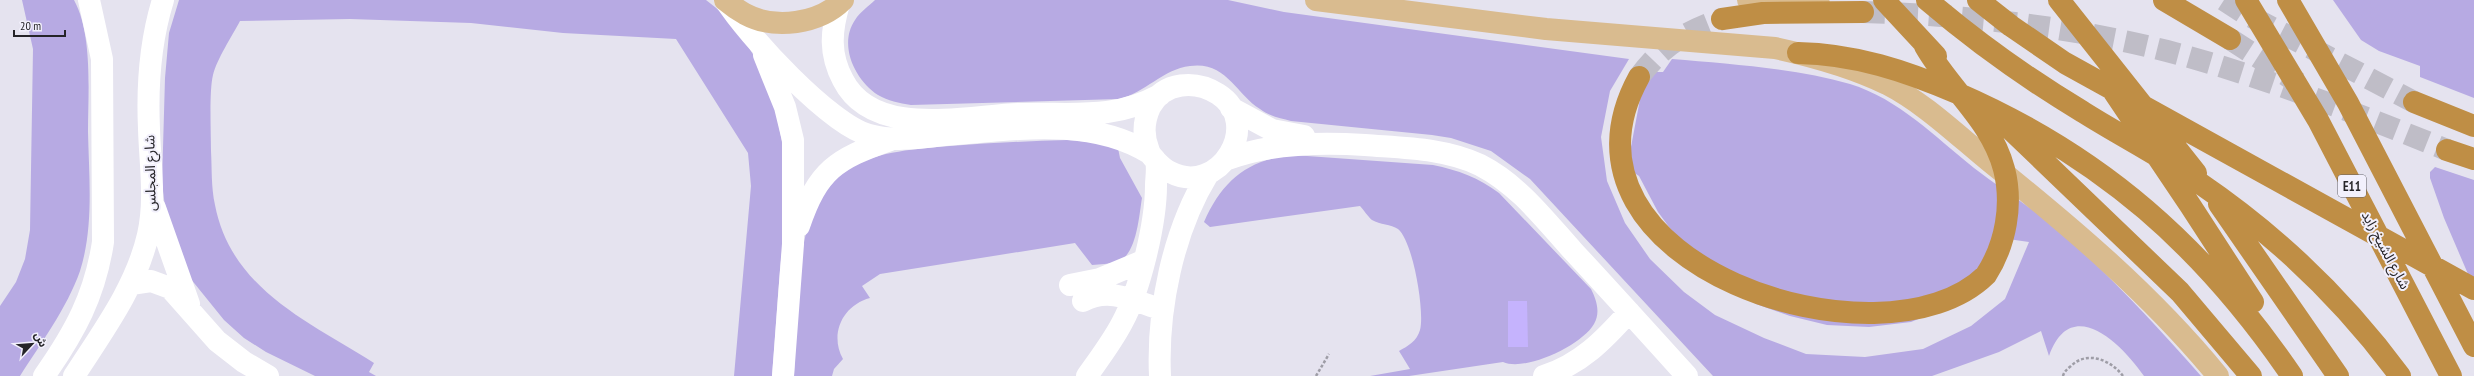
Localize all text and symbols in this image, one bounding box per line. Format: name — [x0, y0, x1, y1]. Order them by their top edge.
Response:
scale bar — [14, 12, 65, 38]
text: 20 m — [20, 18, 41, 33]
street label: شارع المجلس — [140, 135, 162, 211]
road number: E11 — [2338, 175, 2366, 197]
street label: شارع الشيخ زايد — [2356, 208, 2414, 293]
north arrow — [12, 324, 52, 364]
text: ش — [31, 330, 51, 349]

